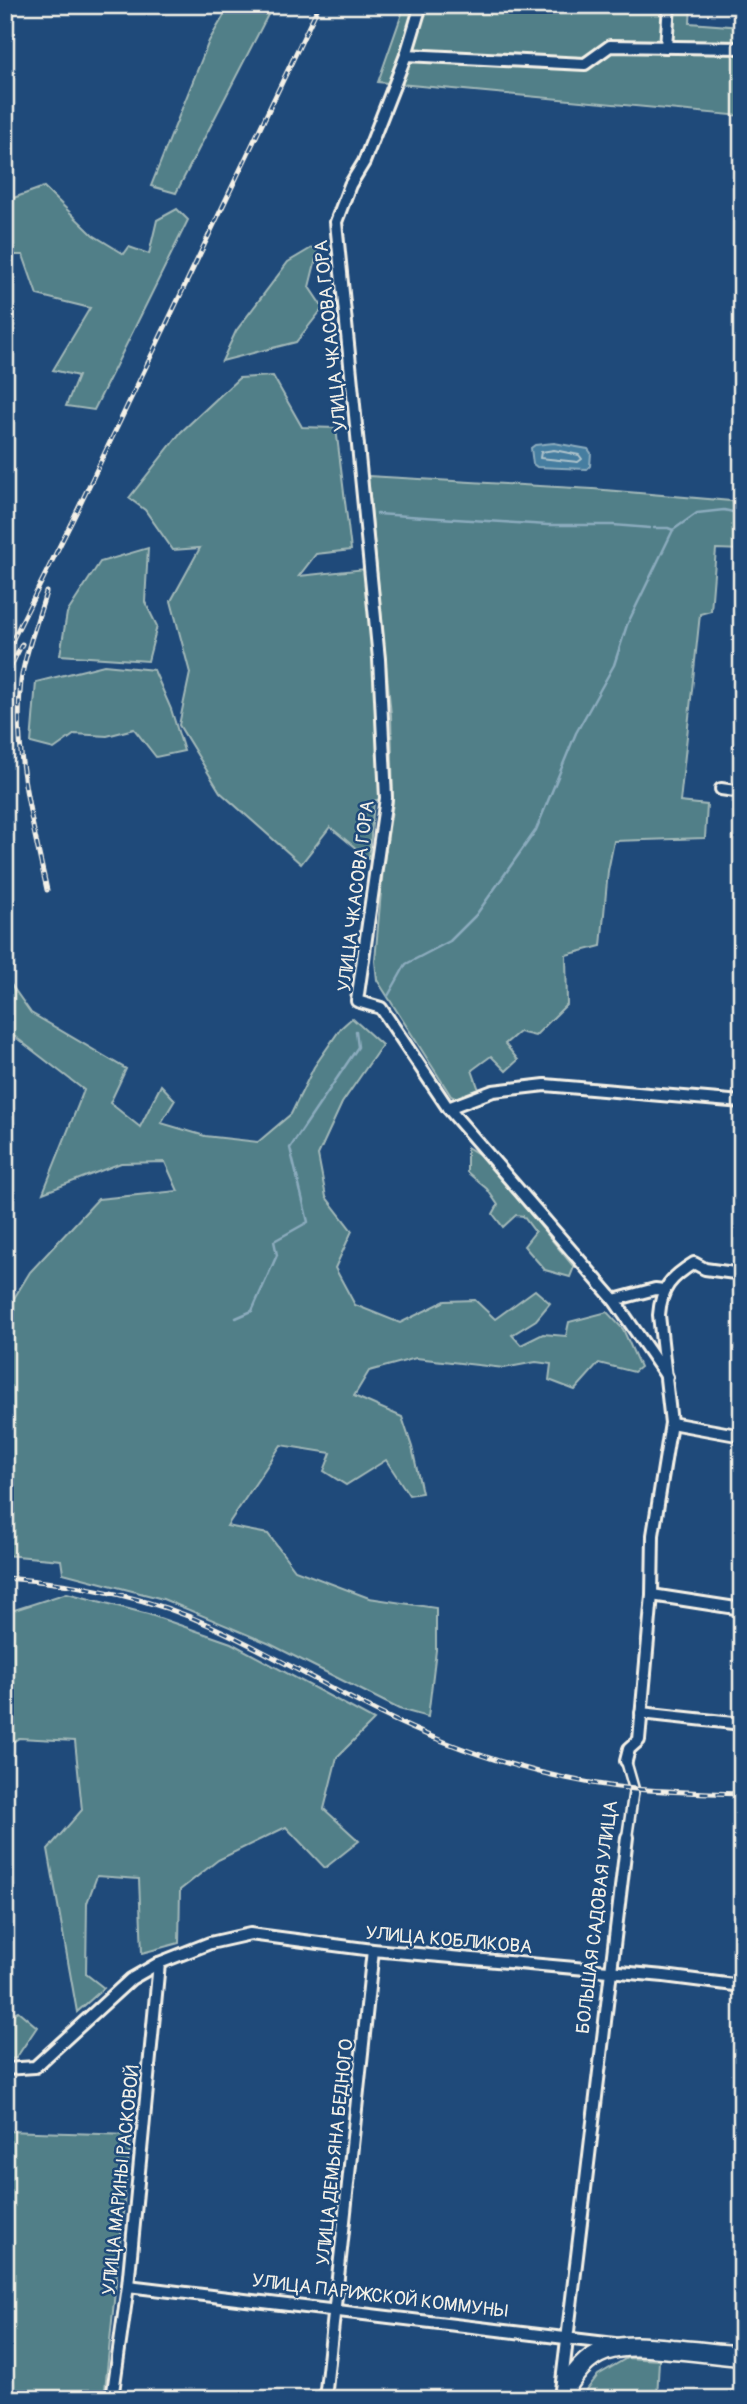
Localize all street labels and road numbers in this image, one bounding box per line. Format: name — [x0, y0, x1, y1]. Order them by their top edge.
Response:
street label: УЛИЦА ЧКАСОВА ГОРА — [309, 239, 353, 433]
street label: УЛИЦА ЧКАСОВА ГОРА — [332, 799, 380, 993]
street label: БОЛЬШАЯ САДОВАЯ УЛИЦА — [571, 1799, 623, 2035]
street label: УЛИЦА КОБЛИКОВА — [364, 1921, 533, 1959]
street label: УЛИЦА ДЕМЬЯНА БЕДНОГО — [311, 2038, 359, 2267]
street label: УЛИЦА МАРИНЫ РАСКОВОЙ — [97, 2064, 145, 2296]
street label: УЛИЦА ПАРИЖСКОЙ КОММУНЫ — [250, 2268, 510, 2324]

